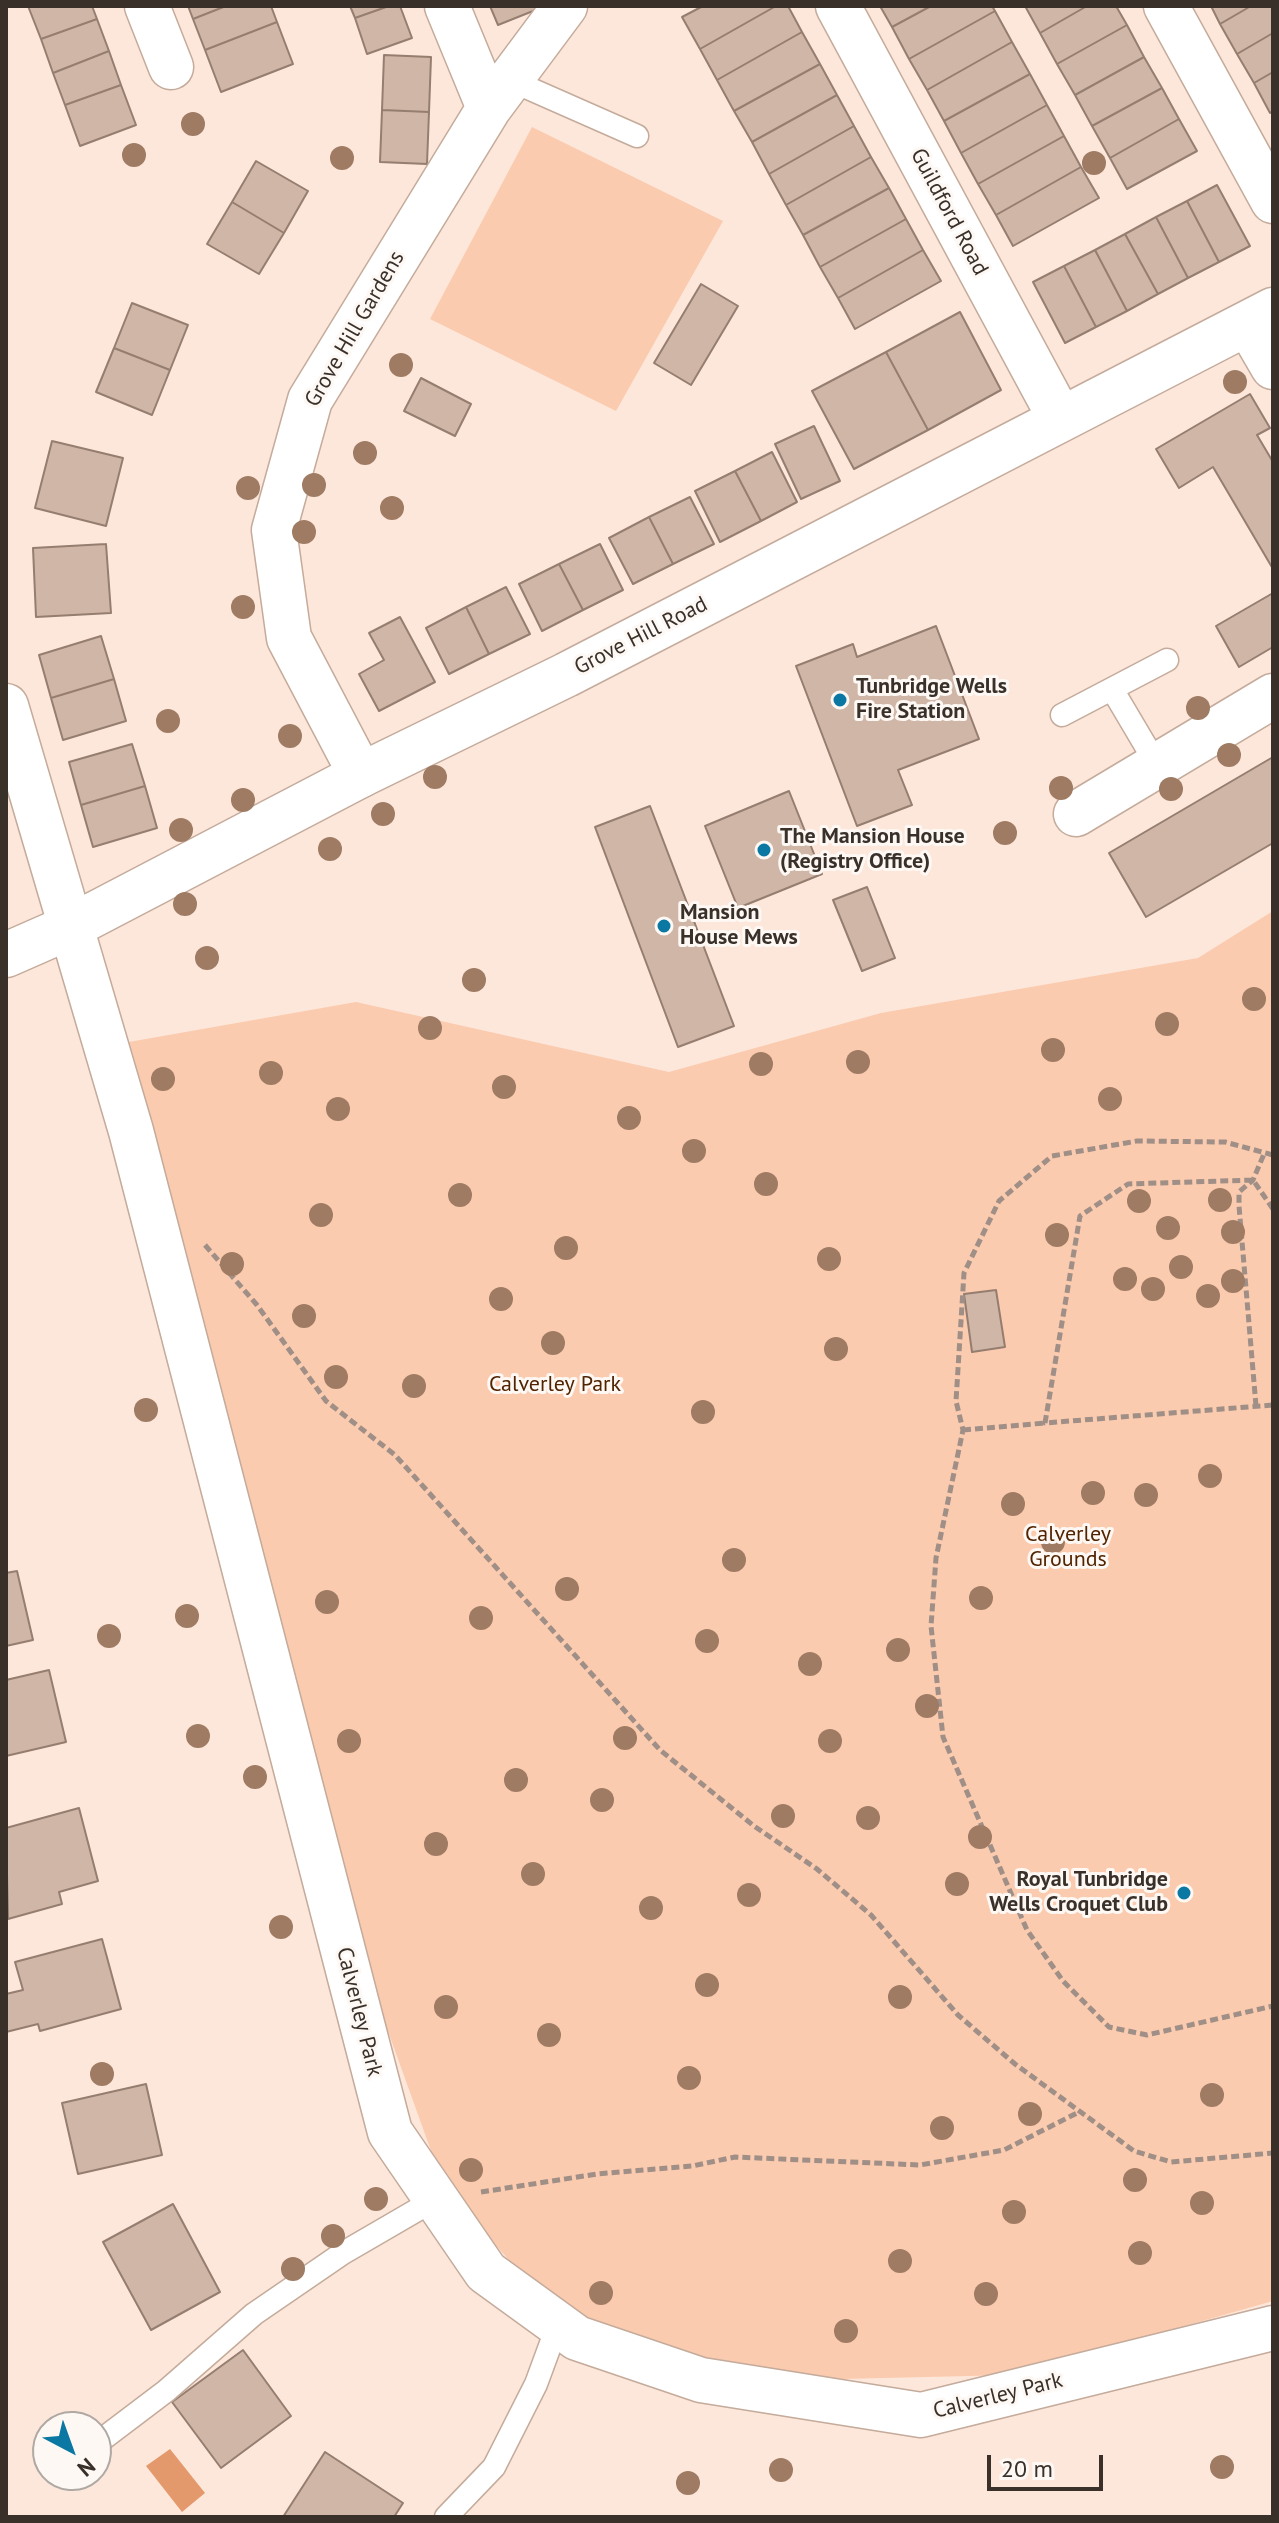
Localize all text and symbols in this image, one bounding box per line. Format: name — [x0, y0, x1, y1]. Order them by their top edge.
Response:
street label: Guildford Road — [905, 144, 993, 280]
street label: Grove Hill Gardens — [300, 246, 410, 412]
street label: Grove Hill Road — [570, 591, 712, 681]
place label: Tunbridge Wells Fire Station — [856, 674, 1007, 726]
marker: Tunbridge Wells Fire Station — [831, 691, 849, 709]
place label: The Mansion House (Registry Office) — [780, 824, 965, 876]
marker: The Mansion House (Registry Office) — [755, 841, 773, 859]
place label: Mansion House Mews — [680, 900, 798, 952]
marker: Mansion House Mews — [655, 917, 673, 935]
park label: Calverley Park — [489, 1372, 621, 1398]
park label: Calverley Grounds — [1025, 1522, 1111, 1574]
place label: Royal Tunbridge Wells Croquet Club — [989, 1867, 1168, 1918]
marker: Royal Tunbridge Wells Croquet Club — [1175, 1884, 1193, 1902]
street label: Calverley Park — [330, 1945, 388, 2079]
street label: Calverley Park — [931, 2367, 1065, 2425]
north arrow — [32, 2411, 112, 2491]
scale bar — [991, 2439, 1107, 2489]
text: N — [72, 2452, 101, 2483]
text: 20 m — [1001, 2453, 1053, 2484]

